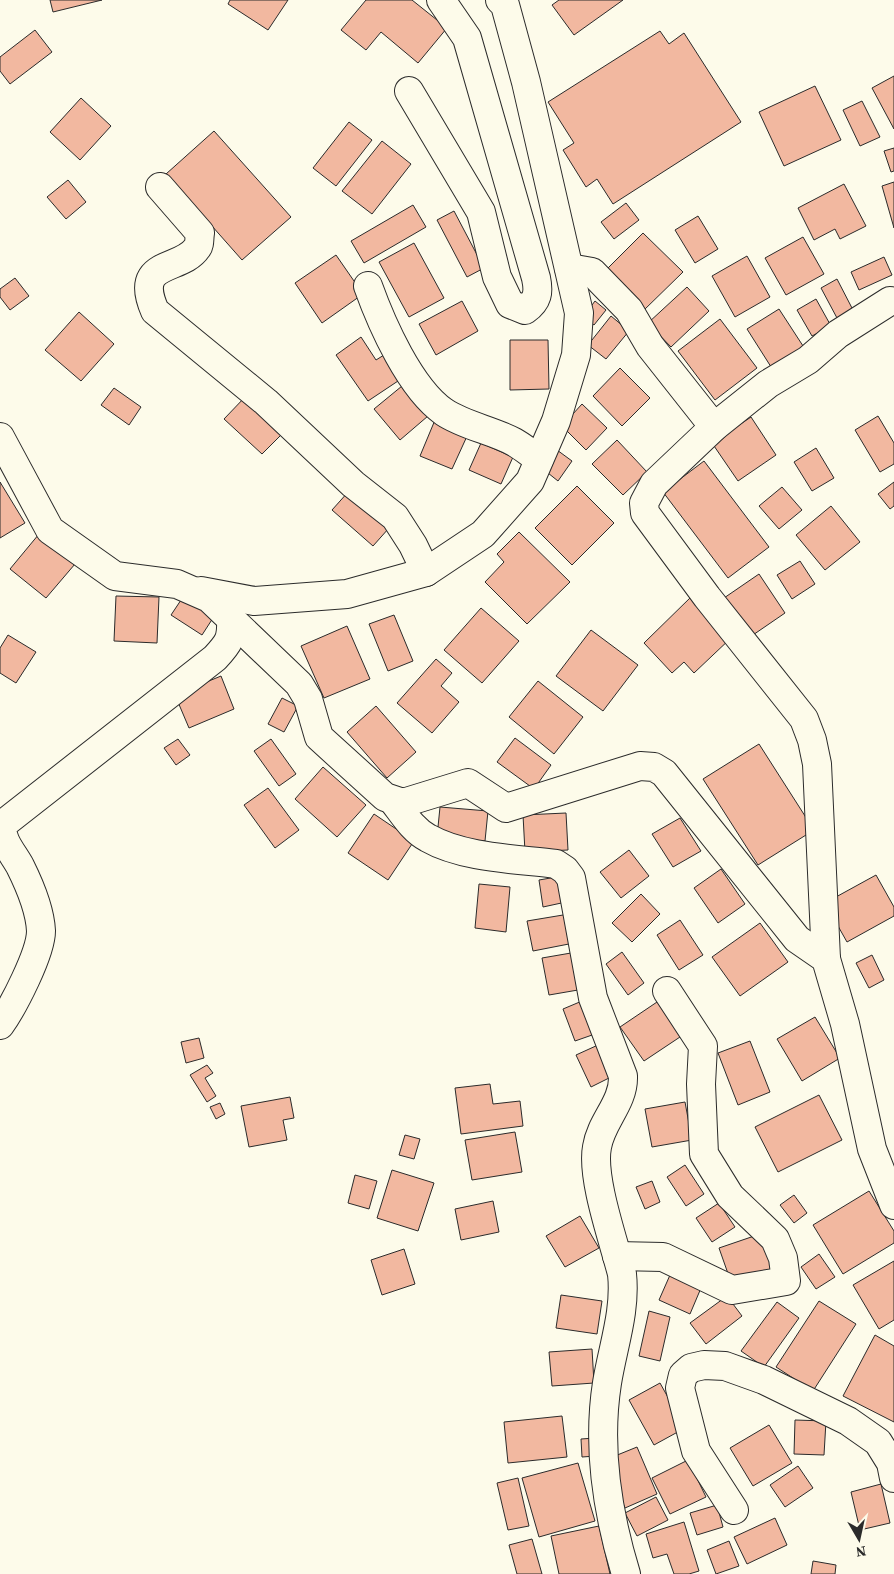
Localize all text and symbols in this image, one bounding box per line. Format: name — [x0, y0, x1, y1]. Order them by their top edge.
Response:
north arrow — [834, 1514, 884, 1564]
text: N — [854, 1541, 868, 1563]

